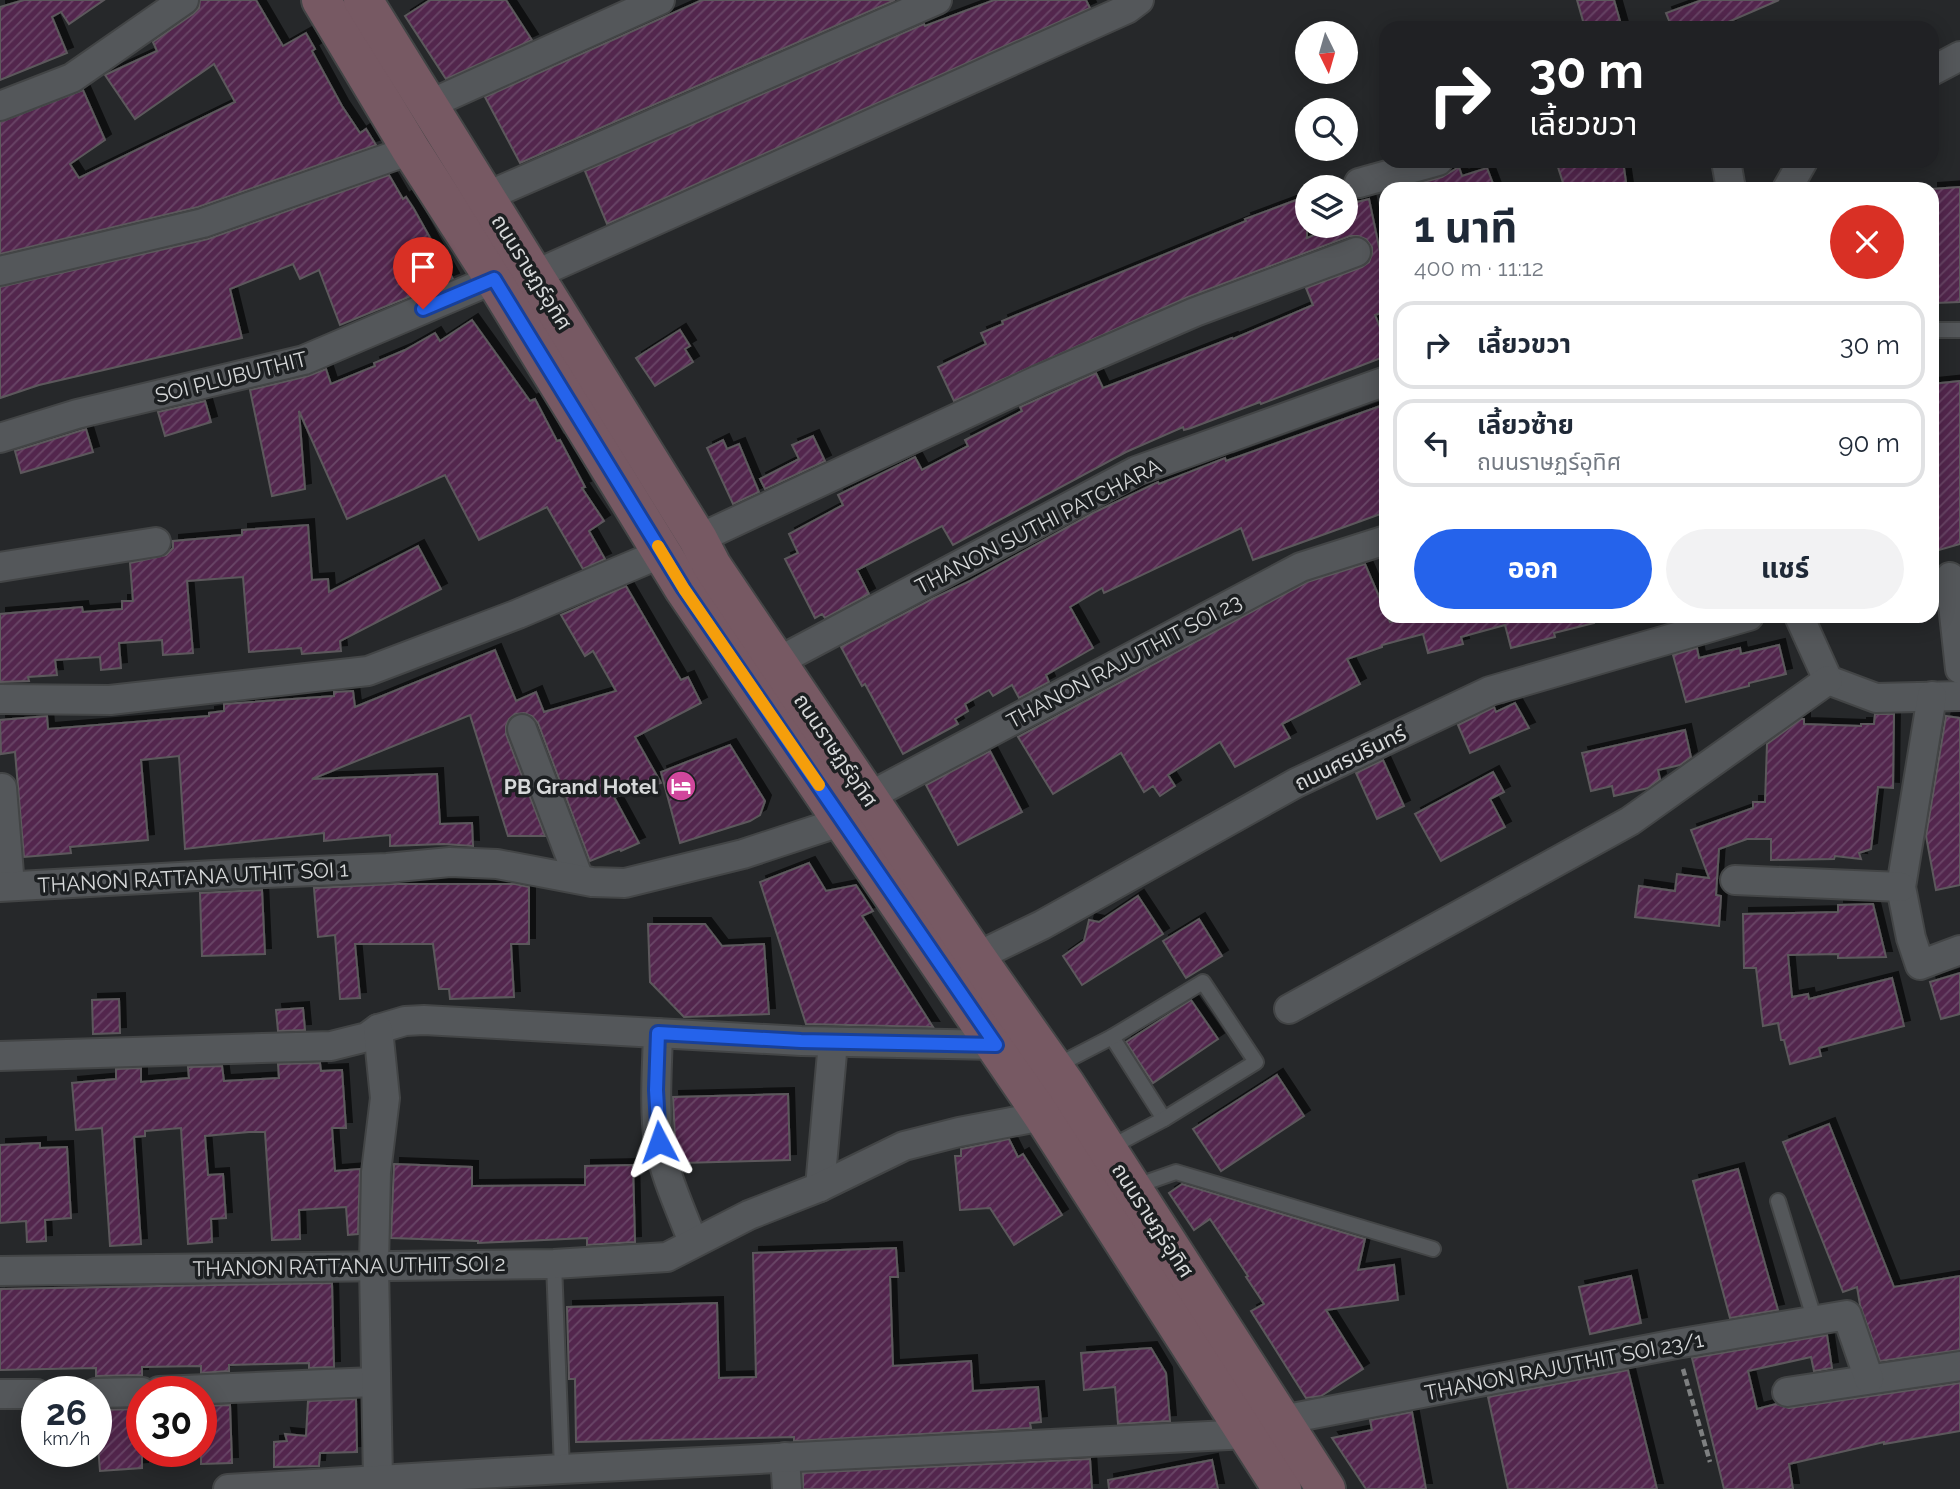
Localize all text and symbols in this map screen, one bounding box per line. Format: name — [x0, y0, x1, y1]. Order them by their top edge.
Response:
north arrow — [1295, 21, 1358, 84]
map controls — [1295, 21, 1358, 238]
text: 30 m — [1529, 42, 1644, 99]
icon: right — [1414, 49, 1505, 140]
button: search — [1295, 98, 1358, 161]
text: เลี้ยวขวา — [1529, 105, 1637, 142]
button: layers — [1295, 175, 1358, 238]
text: 1 นาที — [1414, 203, 1517, 252]
button: close — [1830, 205, 1904, 279]
street label: ถนนราษฏร์อุทิศ — [486, 210, 577, 335]
pin — [393, 237, 453, 309]
icon: arrive — [404, 248, 442, 286]
text: 400 m · 11:12 — [1414, 254, 1544, 281]
icon: right — [1418, 326, 1456, 364]
text: เลี้ยวขวา — [1477, 329, 1571, 359]
text: 30 m — [1840, 330, 1900, 360]
street label: SOI PLUBUTHIT — [152, 346, 310, 408]
text: เลี้ยวซ้าย — [1477, 410, 1574, 440]
icon: left — [1418, 424, 1456, 462]
text: 90 m — [1838, 428, 1900, 458]
text: ถนนราษฏร์อุทิศ — [1477, 448, 1621, 475]
street label: THANON SUTHI PATCHARA — [911, 453, 1165, 599]
button: ออก — [1414, 529, 1652, 609]
button: แชร์ — [1666, 529, 1904, 609]
street label: THANON RAJUTHIT SOI 23 — [1002, 588, 1246, 734]
street label: ถนนราษฏร์อุทิศ — [788, 688, 883, 812]
street label: ถนนศรนรินทร์ — [1290, 720, 1411, 796]
hotel icon: PB Grand Hotel — [664, 769, 698, 803]
place label: PB Grand Hotel — [504, 774, 658, 799]
street label: THANON RATTANA UTHIT SOI 1 — [37, 856, 349, 898]
position arrow — [622, 1105, 696, 1179]
street label: ถนนราษฏร์อุทิศ — [1106, 1158, 1199, 1283]
street label: THANON RATTANA UTHIT SOI 2 — [192, 1251, 506, 1281]
street label: THANON RAJUTHIT SOI 23/1 — [1423, 1327, 1705, 1405]
speed limit sign: 30 — [126, 1376, 217, 1467]
text: 26 — [46, 1392, 87, 1433]
text: km/h — [43, 1428, 90, 1449]

